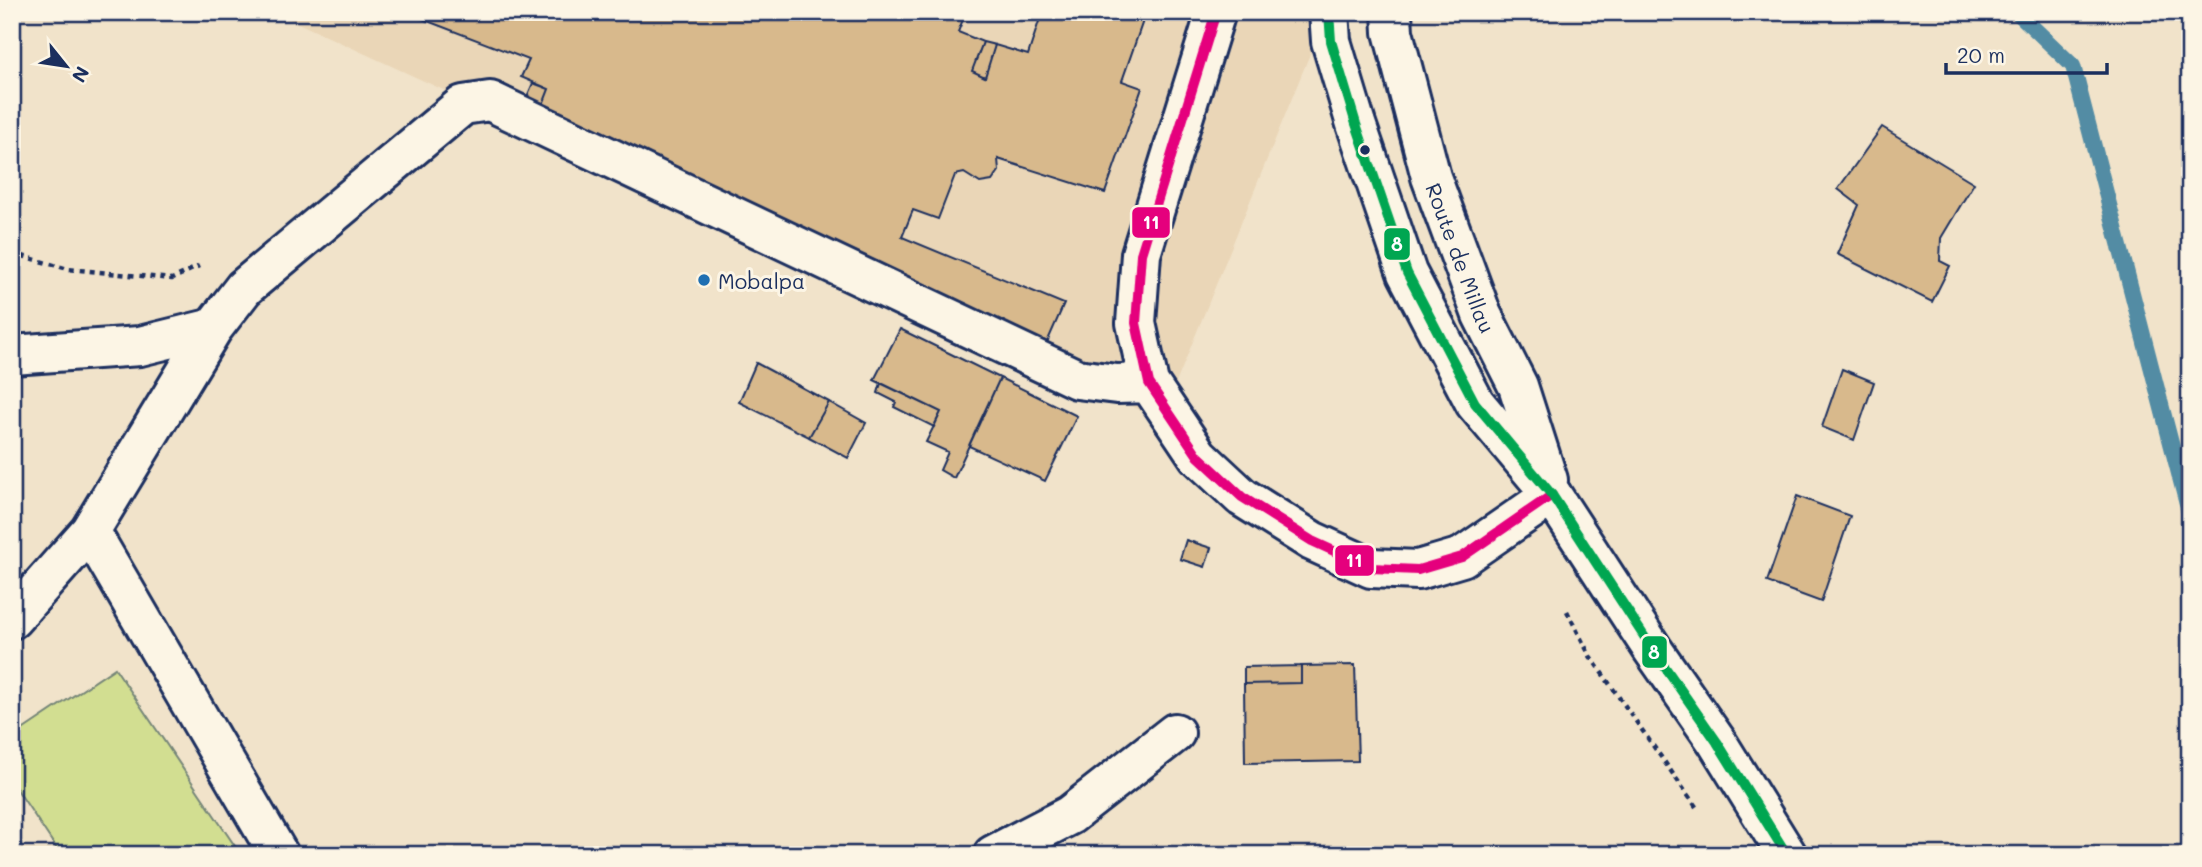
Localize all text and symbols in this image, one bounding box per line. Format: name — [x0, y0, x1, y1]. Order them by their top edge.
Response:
north arrow — [32, 32, 102, 102]
scale bar — [1946, 32, 2108, 76]
text: 20 m — [1957, 41, 2005, 68]
text: N — [67, 62, 96, 87]
unlabelled marker — [1358, 143, 1372, 157]
street label: Route de Millau — [1421, 179, 1502, 337]
line badge: 11 — [1131, 206, 1171, 239]
text: 11 — [1143, 209, 1159, 234]
line badge: 8 — [1383, 227, 1411, 261]
text: 8 — [1391, 231, 1403, 256]
place label: Mobalpa — [718, 267, 805, 294]
marker: Mobalpa — [696, 272, 712, 288]
line badge: 11 — [1334, 544, 1375, 577]
text: 11 — [1346, 547, 1362, 572]
line badge: 8 — [1641, 635, 1668, 669]
text: 8 — [1648, 639, 1660, 664]

